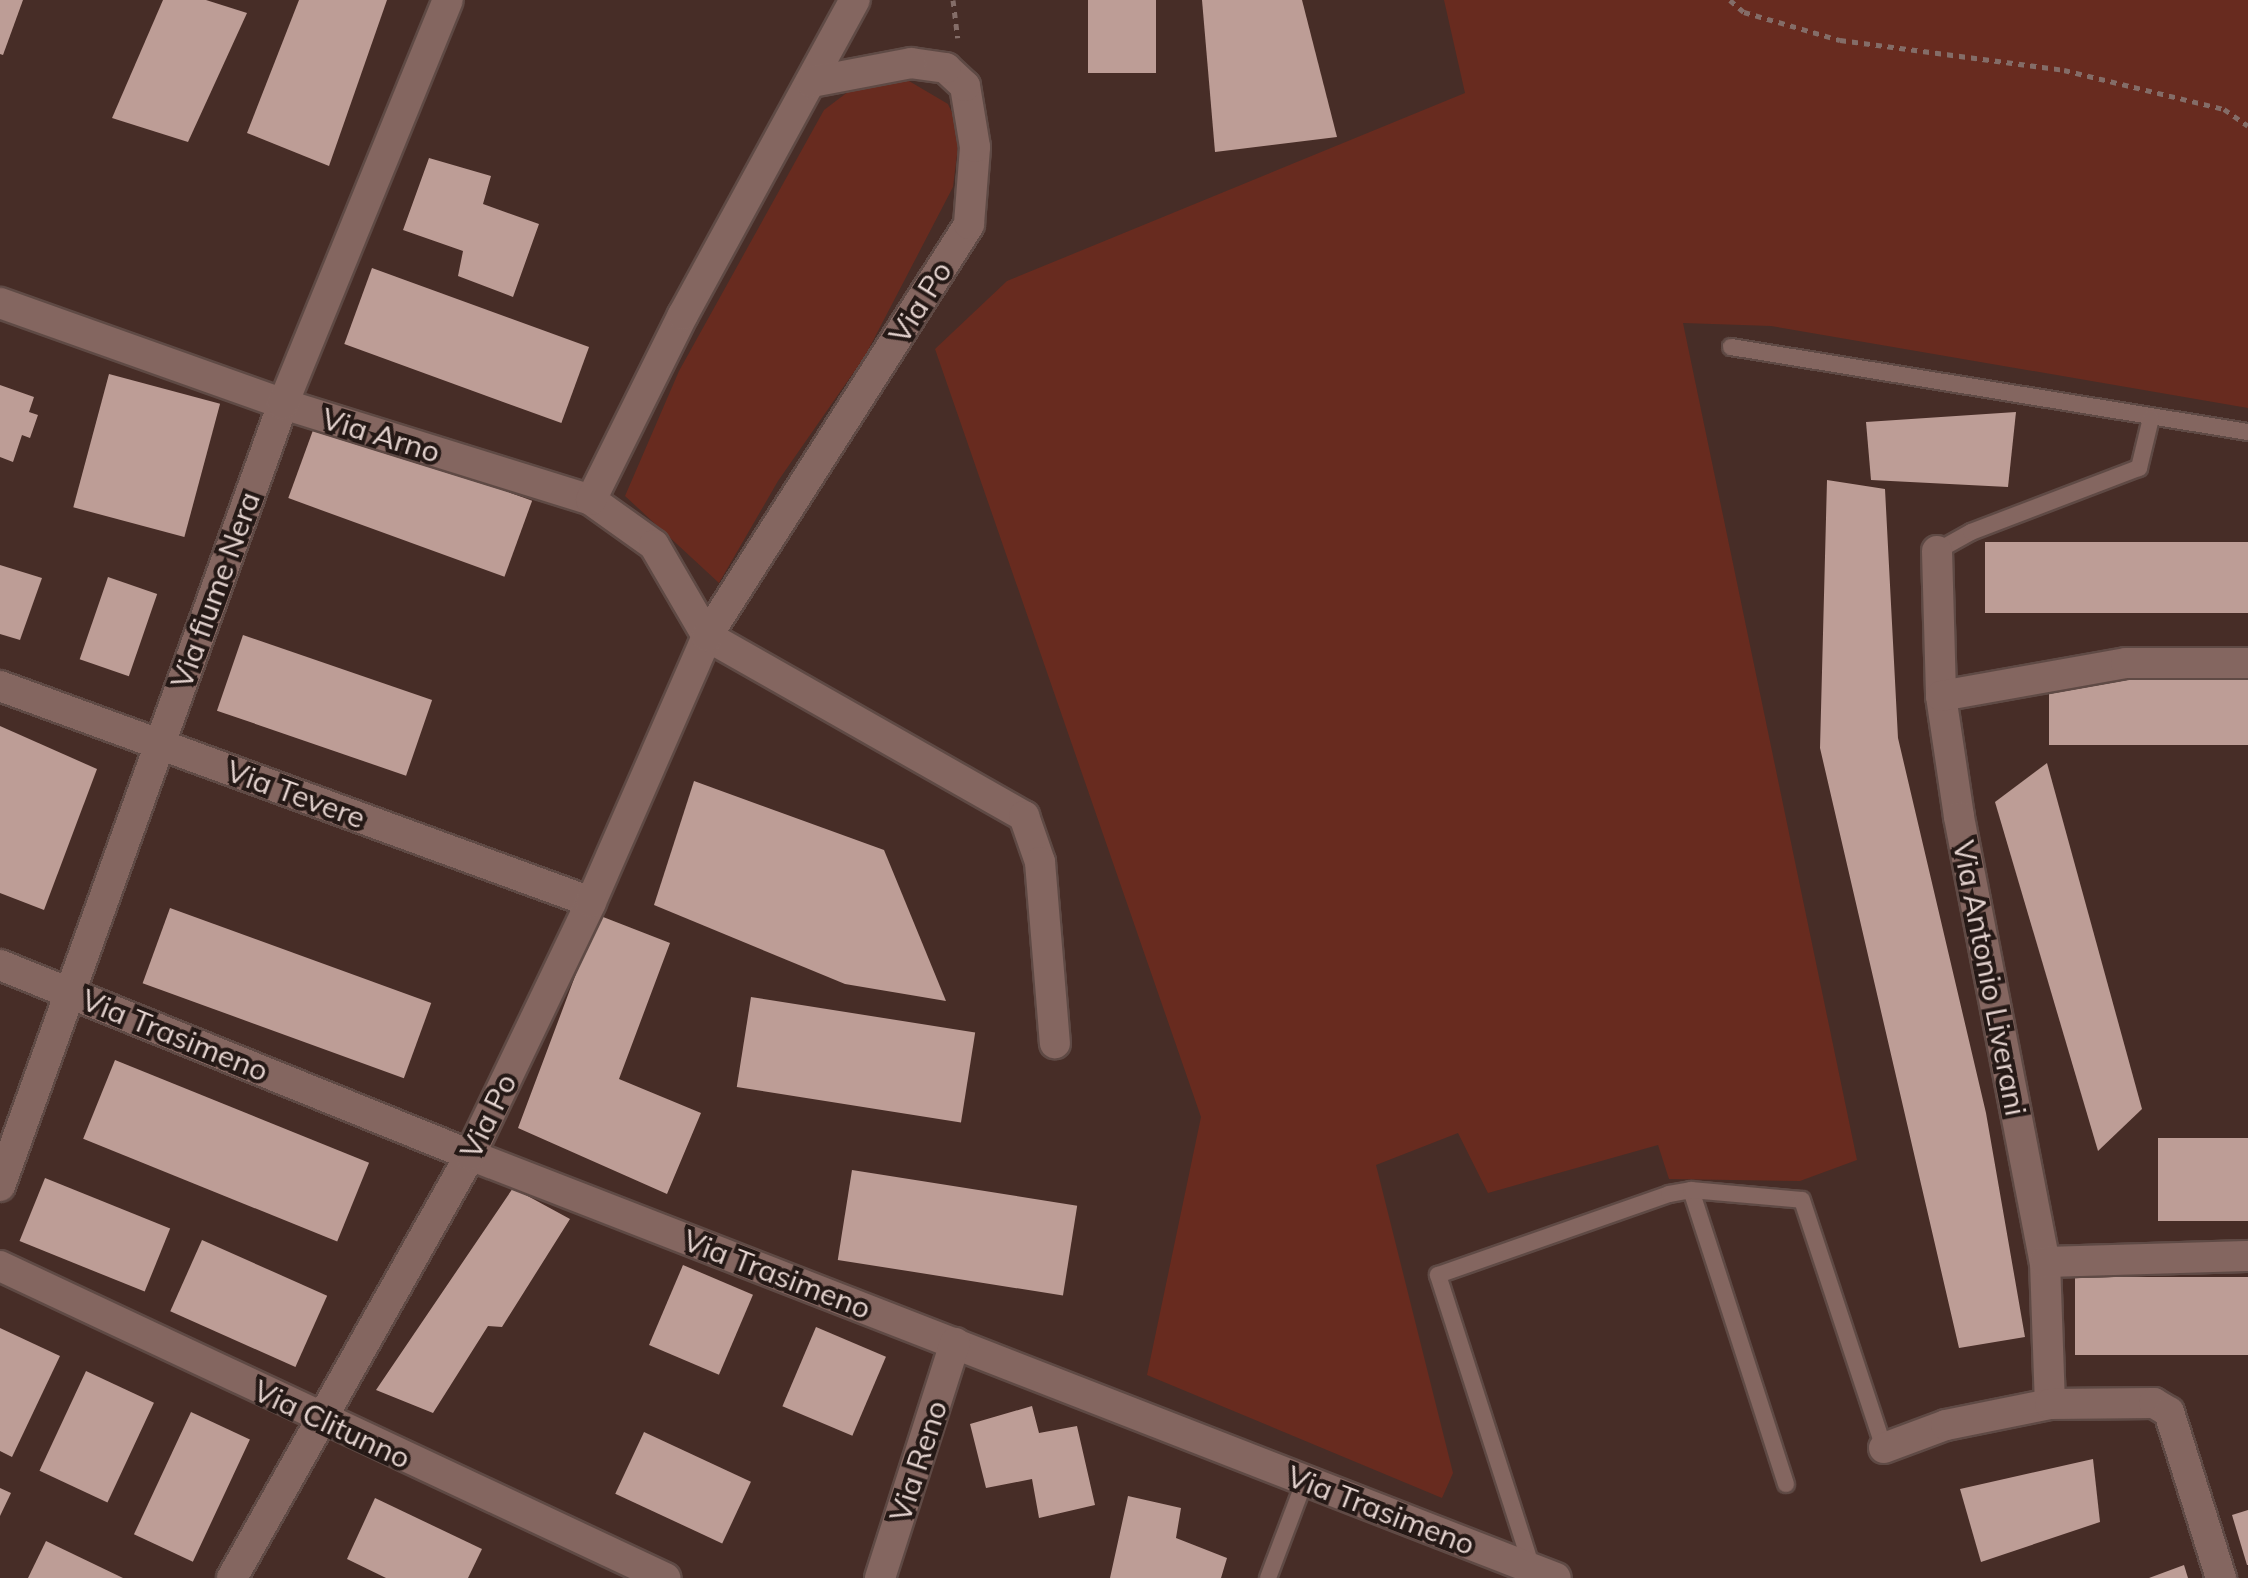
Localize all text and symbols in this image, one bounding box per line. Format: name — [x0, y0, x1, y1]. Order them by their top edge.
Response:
street label: Via Po — [881, 254, 959, 350]
street label: Via Arno — [318, 400, 444, 470]
street label: Via fiume Nera — [163, 487, 267, 693]
street label: Via Tevere — [222, 752, 370, 836]
street label: Via Antonio Liverani — [1946, 837, 2034, 1119]
street label: Via Trasimeno — [77, 981, 273, 1089]
street label: Via Po — [452, 1068, 524, 1164]
street label: Via Trasimeno — [678, 1222, 876, 1326]
street label: Via Clitunno — [248, 1372, 416, 1476]
street label: Via Reno — [882, 1396, 954, 1526]
street label: Via Trasimeno — [1282, 1458, 1480, 1562]

